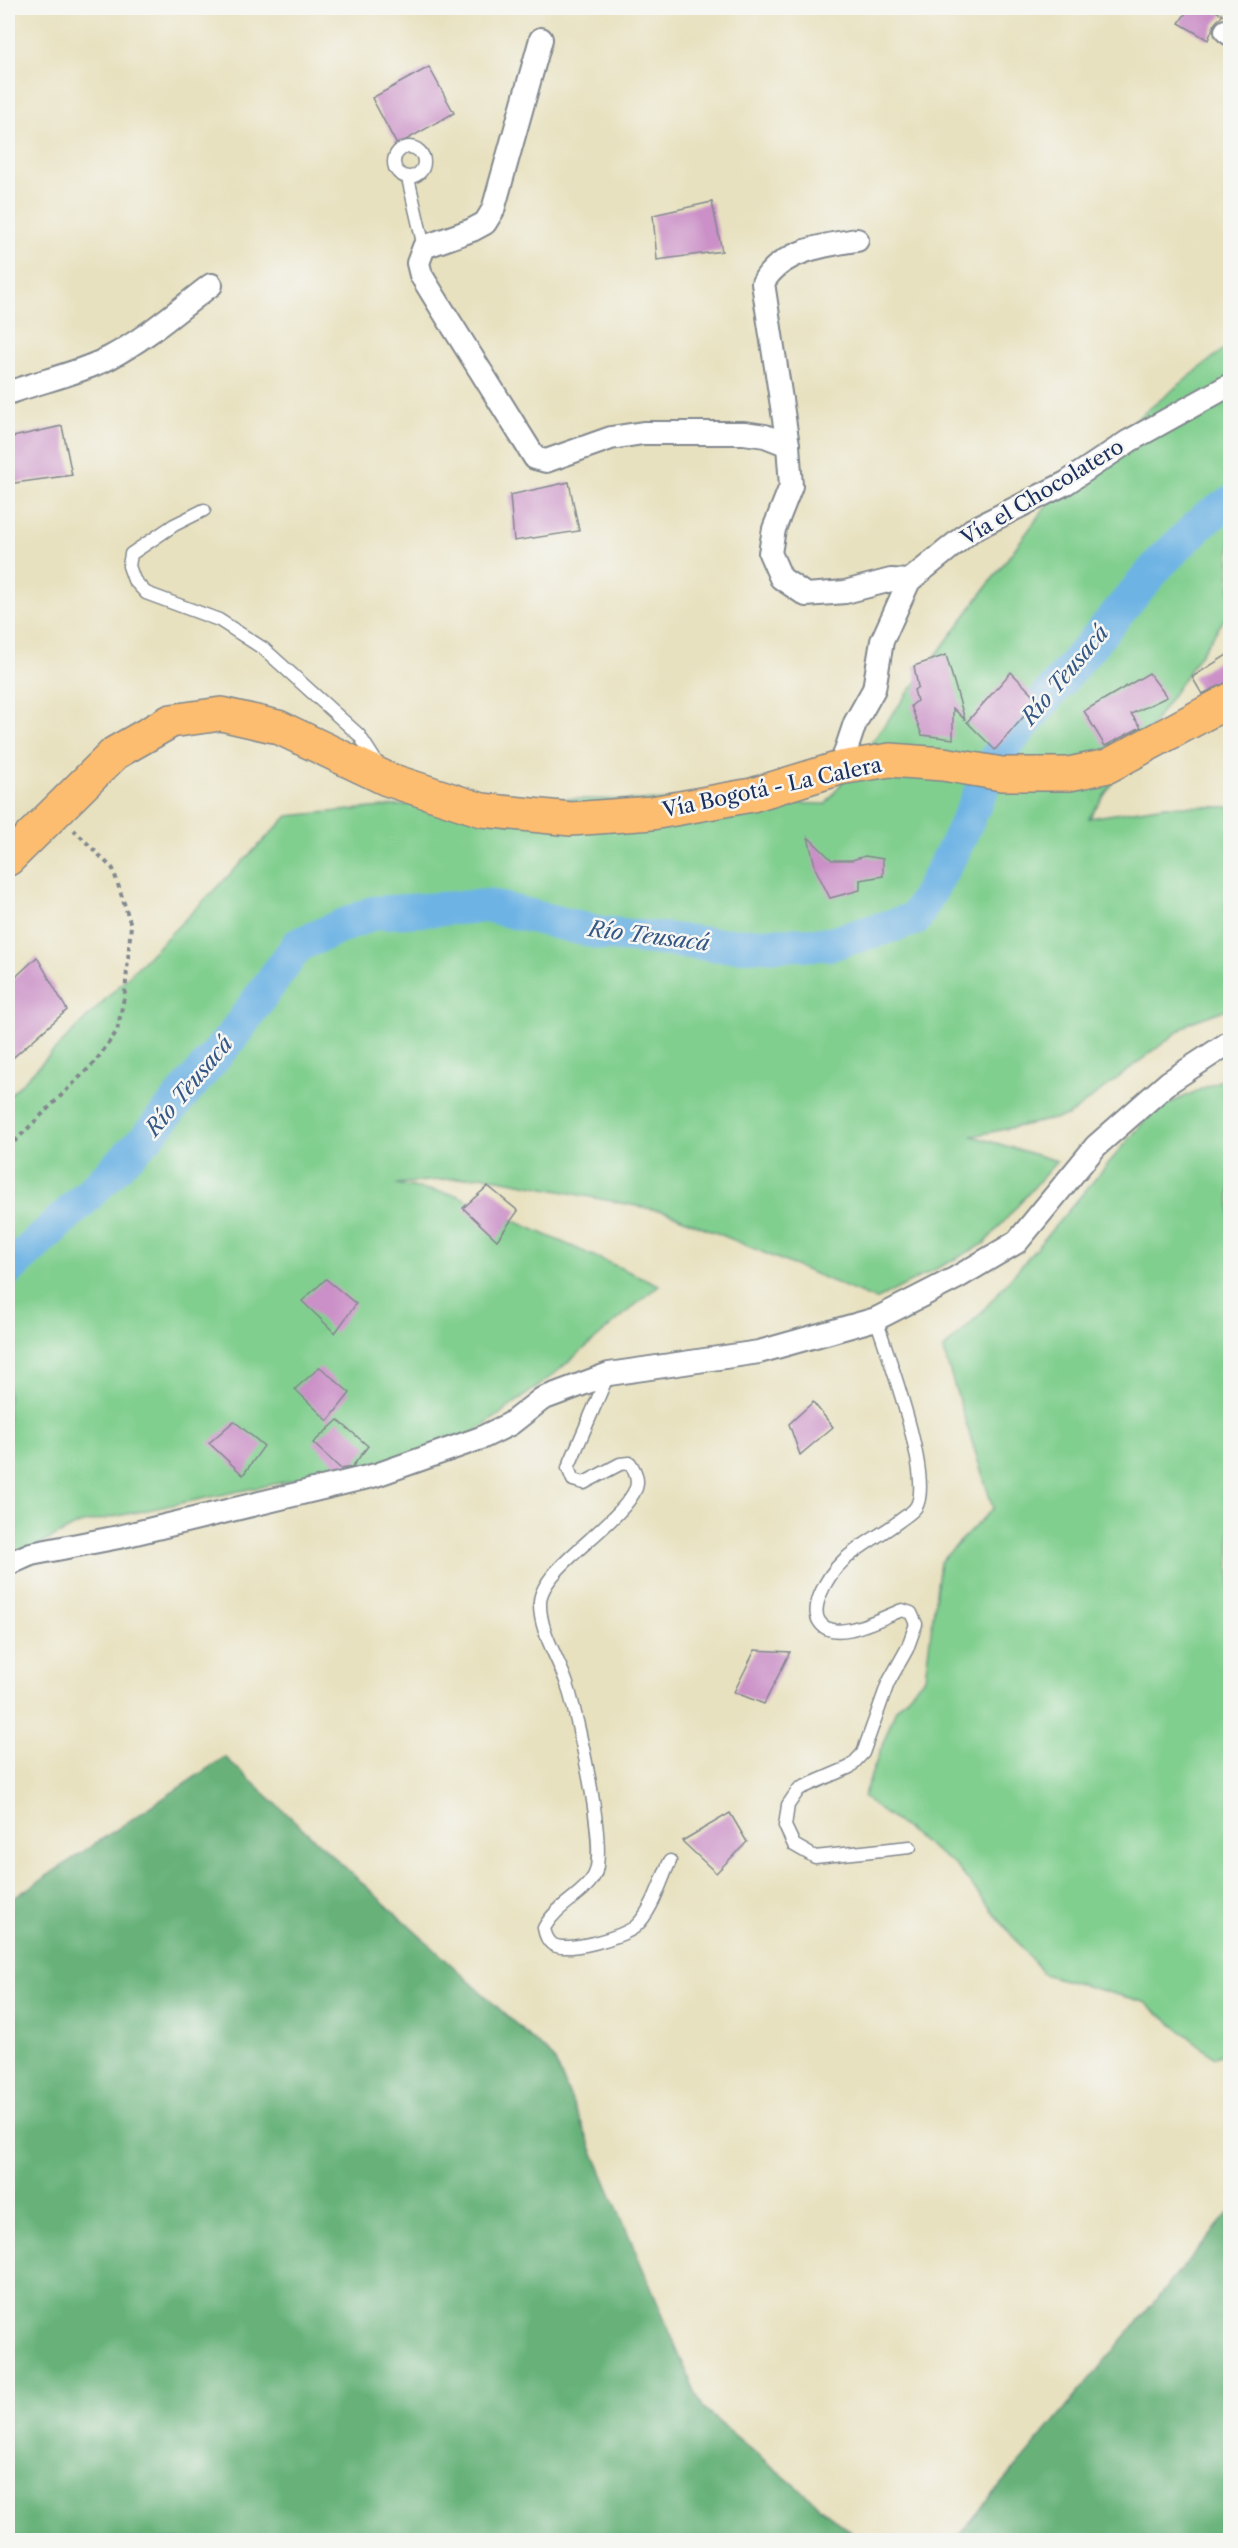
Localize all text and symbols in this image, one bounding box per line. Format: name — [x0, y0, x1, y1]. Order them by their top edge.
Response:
street label: Vía el Chocolatero — [955, 434, 1128, 551]
water label: Río Teusacá — [1014, 620, 1114, 732]
street label: Vía Bogotá - La Calera — [659, 751, 885, 823]
water label: Río Teusacá — [585, 915, 711, 957]
water label: Río Teusacá — [138, 1031, 238, 1143]

